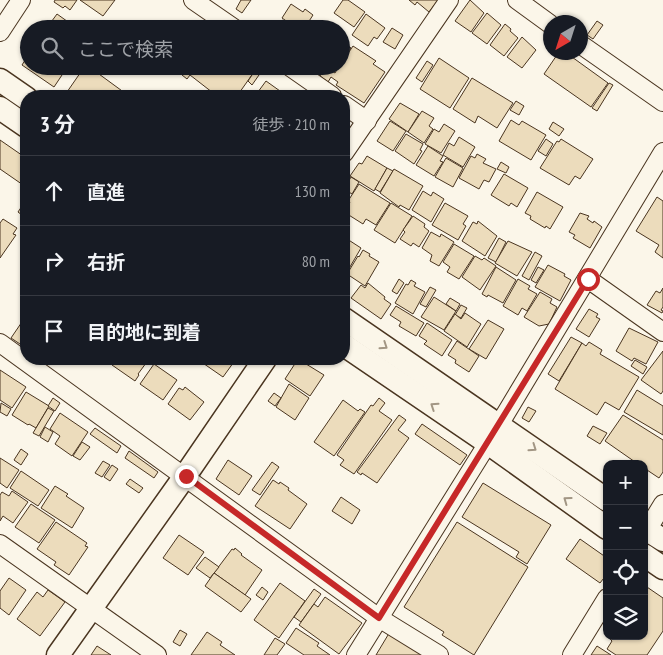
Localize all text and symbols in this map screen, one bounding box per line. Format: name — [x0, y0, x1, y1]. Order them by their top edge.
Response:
north arrow — [543, 15, 588, 60]
search box — [20, 20, 350, 75]
icon: search — [38, 34, 66, 62]
text: ここで検索 — [78, 37, 173, 61]
text: 3 分 — [40, 111, 75, 138]
text: 徒歩 · 210 m — [252, 114, 330, 134]
icon: ahead — [40, 177, 68, 205]
text: 直進 — [87, 180, 125, 204]
text: 130 m — [295, 181, 330, 201]
icon: right — [40, 247, 68, 275]
text: 右折 — [87, 250, 125, 274]
text: 80 m — [302, 251, 330, 271]
route start — [577, 268, 600, 291]
icon: arrive — [40, 317, 68, 345]
text: 目的地に到着 — [87, 320, 201, 344]
one-way arrow — [378, 340, 388, 349]
one-way arrow — [430, 403, 440, 412]
one-way arrow — [527, 442, 536, 451]
map controls — [603, 460, 648, 640]
button: + — [603, 460, 648, 505]
route end — [175, 465, 198, 488]
one-way arrow — [563, 497, 573, 506]
button: − — [603, 505, 648, 550]
button: locate — [603, 550, 648, 595]
button: layers — [603, 595, 648, 640]

